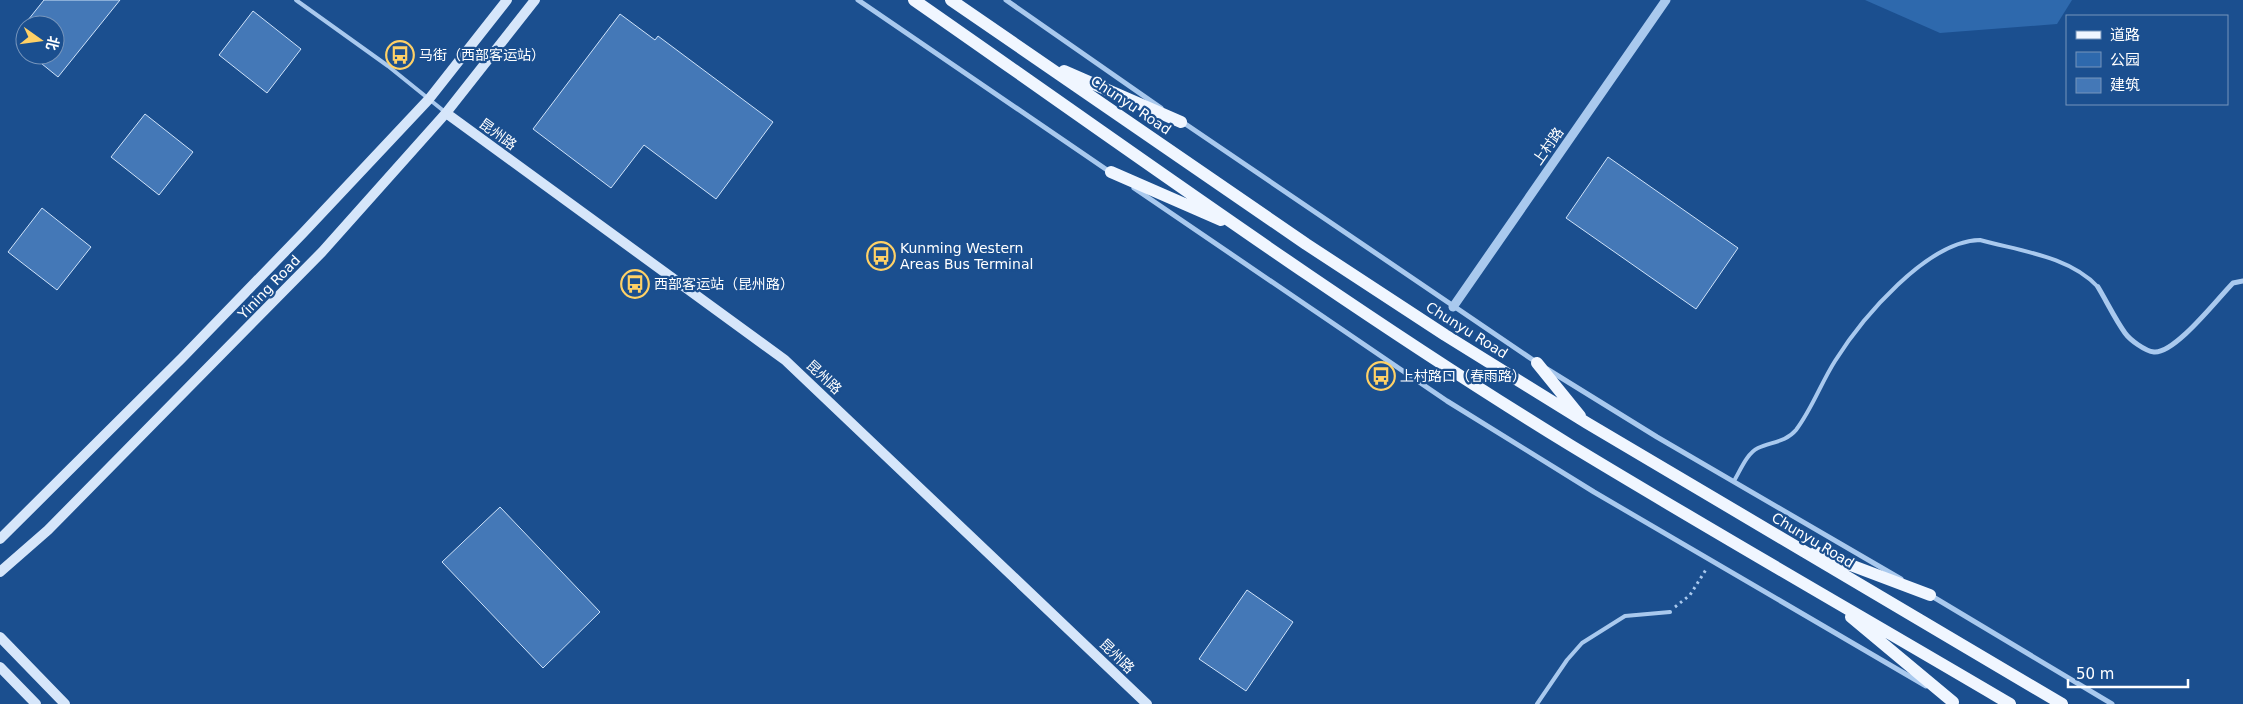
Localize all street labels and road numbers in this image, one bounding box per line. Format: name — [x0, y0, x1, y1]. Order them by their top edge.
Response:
street label: Chunyu Road — [1088, 72, 1174, 138]
street label: 昆州路 — [476, 115, 520, 153]
street label: 上村路 — [1529, 124, 1567, 168]
street label: Yining Road — [234, 252, 303, 323]
street label: Chunyu Road — [1423, 299, 1511, 361]
street label: 昆州路 — [803, 357, 845, 397]
street label: Chunyu Road — [1769, 509, 1857, 571]
street label: 昆州路 — [1096, 636, 1138, 676]

